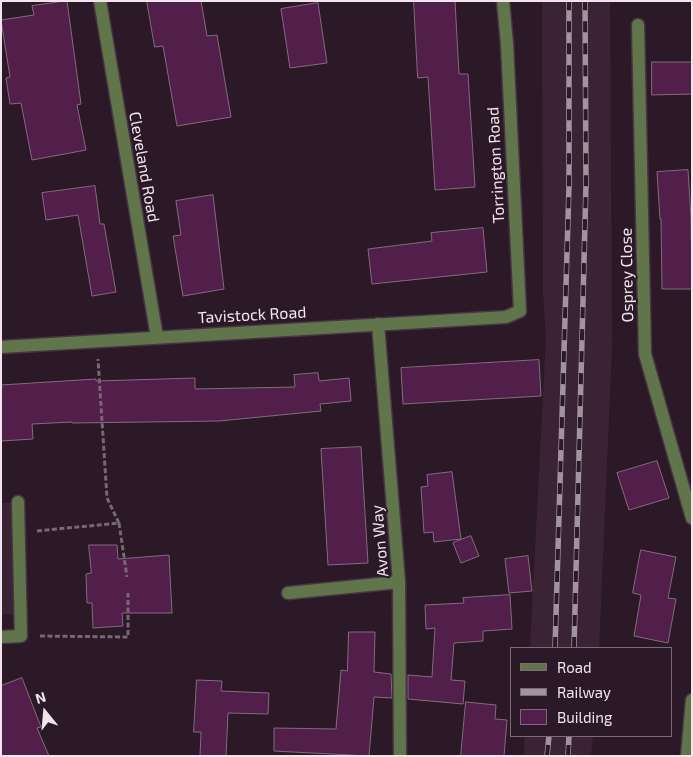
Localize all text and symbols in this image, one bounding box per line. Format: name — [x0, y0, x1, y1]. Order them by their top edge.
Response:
street label: Torrington Road — [483, 106, 509, 224]
street label: Cleveland Road — [125, 110, 163, 224]
street label: Osprey Close — [617, 228, 637, 322]
street label: Tavistock Road — [197, 303, 307, 327]
street label: Avon Way — [367, 504, 393, 578]
legend — [510, 647, 673, 737]
text: Road — [557, 658, 592, 676]
text: Railway — [557, 683, 611, 701]
north arrow — [20, 687, 70, 737]
text: N — [33, 688, 48, 707]
text: Building — [557, 708, 612, 726]

